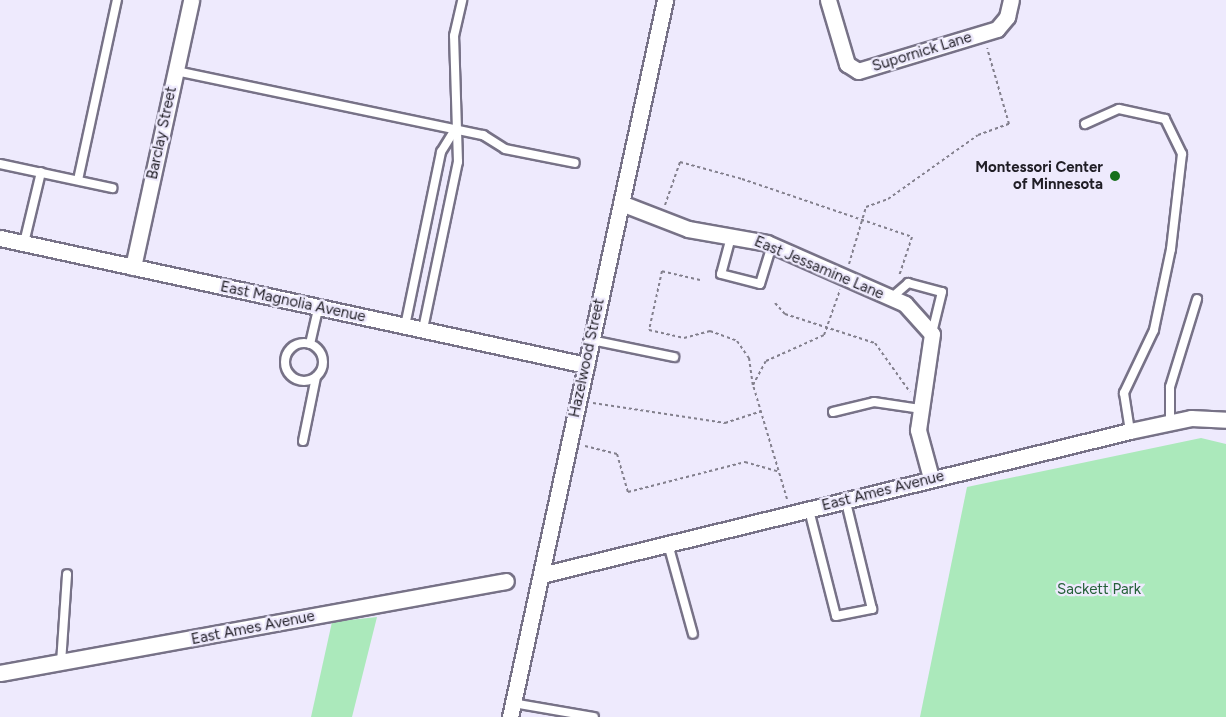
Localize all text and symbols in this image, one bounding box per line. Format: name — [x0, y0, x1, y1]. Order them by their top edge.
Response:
street label: Supornick Lane — [870, 28, 974, 76]
street label: Barclay Street — [143, 85, 181, 181]
place label: Montessori Center of Minnesota — [975, 158, 1103, 193]
marker: Montessori Center of Minnesota — [1108, 169, 1122, 183]
street label: East Jessamine Lane — [752, 233, 886, 303]
street label: East Magnolia Avenue — [219, 278, 367, 326]
street label: Hazelwood Street — [566, 297, 608, 419]
street label: East Ames Avenue — [820, 467, 946, 515]
park label: Sackett Park — [1057, 581, 1141, 599]
street label: East Ames Avenue — [190, 607, 316, 649]

